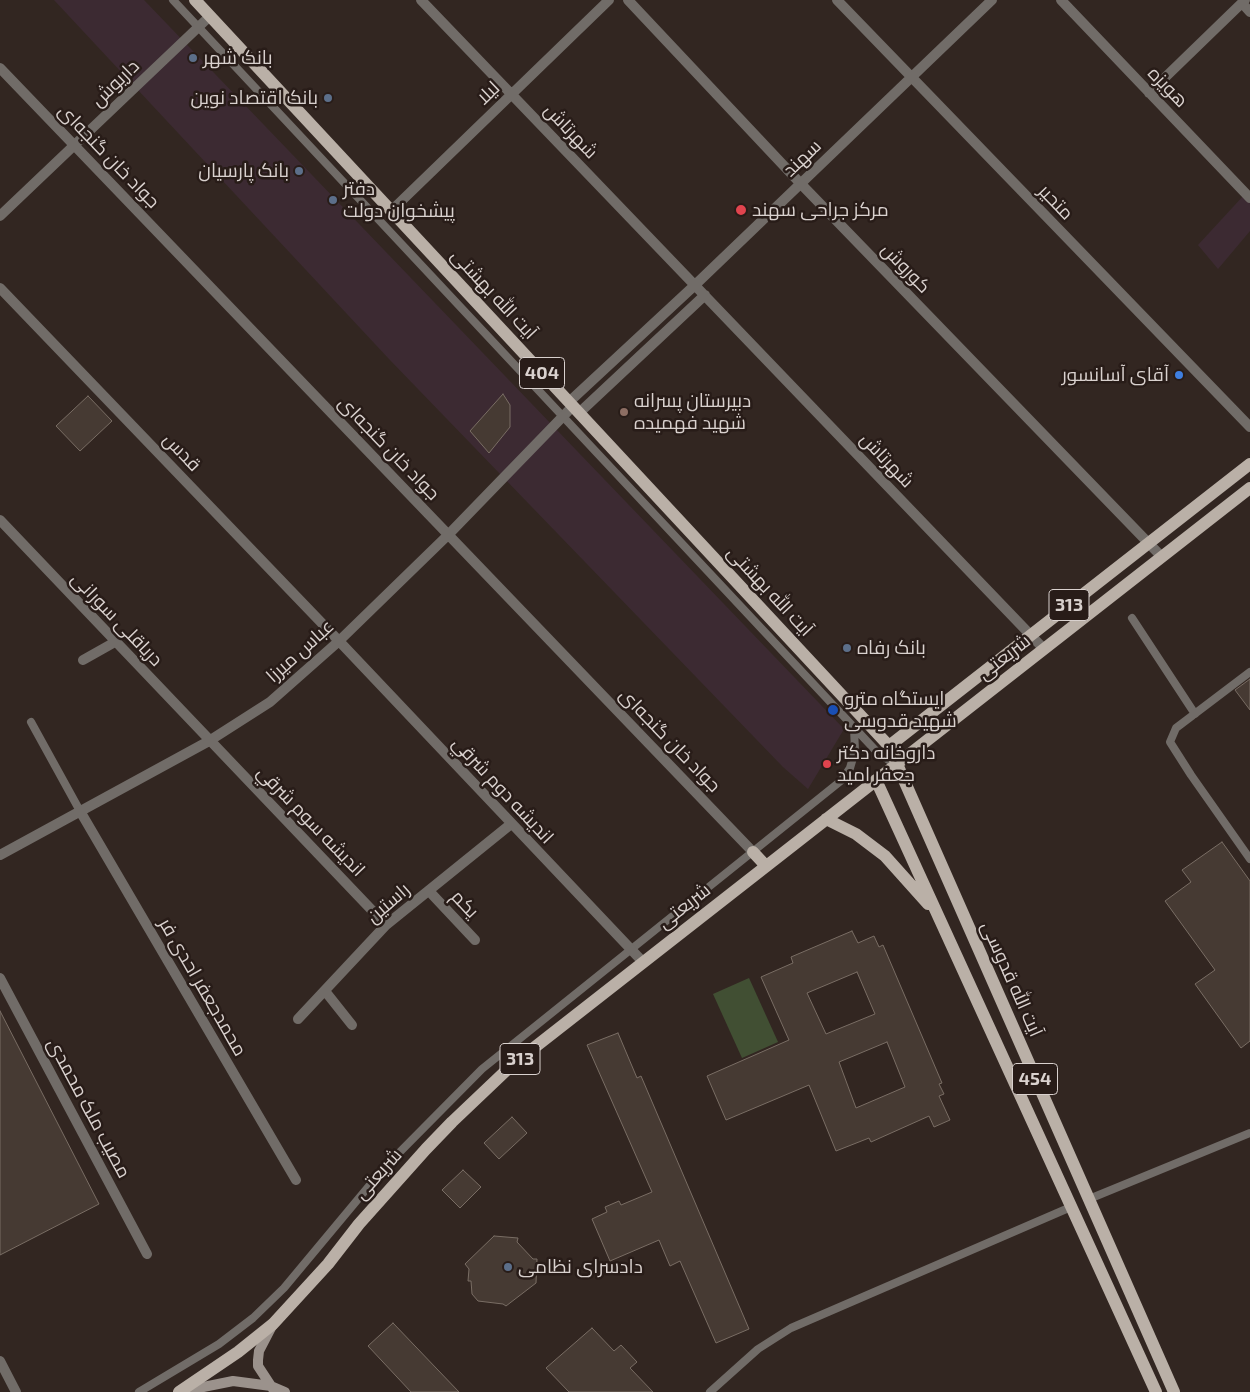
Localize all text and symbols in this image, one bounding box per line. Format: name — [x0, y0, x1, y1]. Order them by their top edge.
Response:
place label: بانک شهر — [203, 47, 272, 69]
marker: بانک شهر — [187, 52, 199, 64]
street label: داریوش — [86, 55, 144, 111]
street label: هویزه — [1143, 62, 1193, 112]
street label: لیلا — [472, 77, 504, 109]
place label: بانک اقتصاد نوین — [191, 87, 318, 109]
marker: بانک اقتصاد نوین — [322, 92, 334, 104]
street label: جواد خان گنجه‌ای — [54, 99, 164, 213]
street label: شهرتاش — [539, 99, 603, 163]
street label: سهند — [778, 135, 826, 181]
place label: بانک پارسیان — [198, 160, 289, 182]
marker: بانک پارسیان — [293, 165, 305, 177]
place label: دفتر پیشخوان دولت — [343, 178, 455, 222]
street label: متحیر — [1034, 180, 1078, 224]
marker: دفتر پیشخوان دولت — [327, 194, 339, 206]
place label: مرکز جراحی سهند — [752, 199, 889, 221]
marker: مرکز جراحی سهند — [734, 203, 748, 217]
street label: کوروش — [877, 238, 935, 298]
street label: آیت الله بهشتی — [446, 244, 542, 344]
road number: 404 — [520, 358, 564, 388]
place label: آقای آسانسور — [1062, 364, 1169, 386]
marker: آقای آسانسور — [1173, 369, 1185, 381]
place label: دبیرستان پسرانه شهید فهمیده — [634, 390, 751, 434]
street label: جواد خان گنجه‌ای — [334, 391, 444, 505]
marker: دبیرستان پسرانه شهید فهمیده — [618, 406, 630, 418]
street label: قدس — [158, 428, 206, 476]
street label: شهرتاش — [855, 428, 919, 492]
street label: آیت الله بهشتی — [722, 541, 818, 641]
street label: دریاقلی سورانی — [66, 567, 168, 671]
road number: 313 — [1049, 590, 1089, 620]
street label: عباس میرزا — [261, 615, 339, 687]
street label: شریعتی — [973, 629, 1035, 685]
place label: بانک رفاه — [857, 637, 926, 659]
marker: بانک رفاه — [841, 642, 853, 654]
street label: جواد خان گنجه‌ای — [615, 683, 725, 797]
place label: ایستگاه مترو شهید قدوسی — [844, 688, 957, 732]
marker: ایستگاه مترو شهید قدوسی — [826, 703, 840, 717]
street label: انديشه دوم شرقي — [448, 732, 558, 848]
place label: داروخانه دکتر جعفر امید — [837, 742, 935, 786]
marker: داروخانه دکتر جعفر امید — [821, 758, 833, 770]
street label: اندیشه سوم شرقي — [252, 761, 370, 881]
street label: راستین — [362, 878, 414, 928]
street label: شریعتی — [653, 878, 715, 934]
street label: یکم — [446, 885, 484, 923]
street label: محمدجعفر احدی فر — [154, 914, 252, 1060]
street label: آیت الله قدوسی — [976, 918, 1048, 1040]
street label: مصیب ملک محمدی — [43, 1034, 135, 1182]
road number: 313 — [500, 1044, 540, 1074]
road number: 454 — [1012, 1064, 1058, 1094]
street label: شریعتی — [349, 1144, 407, 1204]
place label: دادسرای نظامی — [518, 1256, 643, 1278]
marker: دادسرای نظامی — [502, 1261, 514, 1273]

